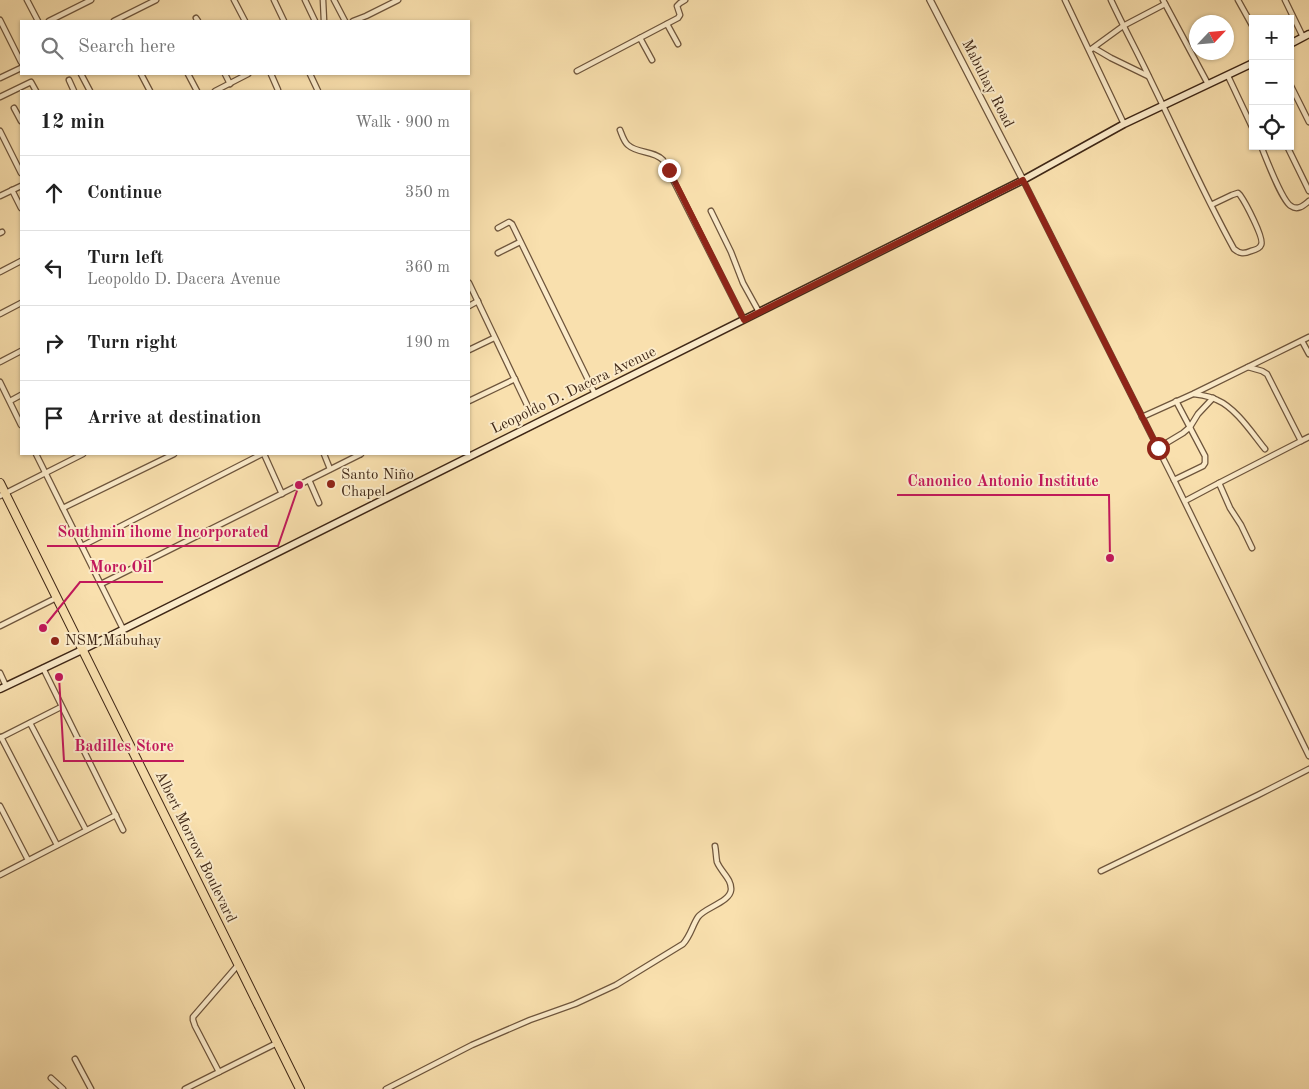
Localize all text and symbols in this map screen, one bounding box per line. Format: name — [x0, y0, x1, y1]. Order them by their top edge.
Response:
north arrow — [1189, 15, 1234, 60]
map controls — [1249, 15, 1294, 150]
button: + — [1249, 15, 1294, 60]
search box — [20, 20, 470, 75]
icon: search — [38, 34, 66, 62]
text: Search here — [78, 38, 175, 57]
street label: Mabuhay Road — [958, 38, 1016, 131]
button: − — [1249, 60, 1294, 105]
button: locate — [1249, 105, 1294, 150]
text: 12 min — [40, 112, 105, 133]
text: Walk · 900 m — [355, 115, 450, 131]
route end — [658, 159, 681, 182]
icon: ahead — [40, 179, 68, 207]
text: Continue — [87, 184, 162, 203]
text: 350 m — [405, 185, 450, 201]
text: Turn left — [87, 249, 164, 268]
icon: left — [40, 254, 68, 282]
text: 360 m — [405, 260, 450, 276]
text: Leopoldo D. Dacera Avenue — [87, 272, 280, 288]
icon: right — [40, 329, 68, 357]
text: Turn right — [87, 334, 177, 353]
text: 190 m — [405, 335, 450, 351]
street label: Leopoldo D. Dacera Avenue — [489, 345, 659, 437]
icon: arrive — [40, 404, 68, 432]
text: Arrive at destination — [87, 409, 261, 428]
route start — [1147, 437, 1170, 460]
callout: Canonico Antonio Institute — [897, 464, 1109, 495]
place label: Santo Niño Chapel — [341, 468, 414, 500]
text: Canonico Antonio Institute — [907, 474, 1099, 490]
marker: Santo Niño Chapel — [325, 478, 337, 490]
callout: Southmin ihome Incorporated — [47, 515, 278, 546]
text: Southmin ihome Incorporated — [57, 525, 269, 541]
callout: Moro Oil — [80, 551, 163, 582]
text: Moro Oil — [90, 560, 152, 576]
place label: NSM Mabuhay — [65, 634, 162, 649]
marker: NSM Mabuhay — [49, 635, 61, 647]
callout: Badilles Store — [64, 730, 184, 761]
text: Badilles Store — [74, 739, 174, 755]
street label: Albert Morrow Boulevard — [152, 769, 238, 925]

